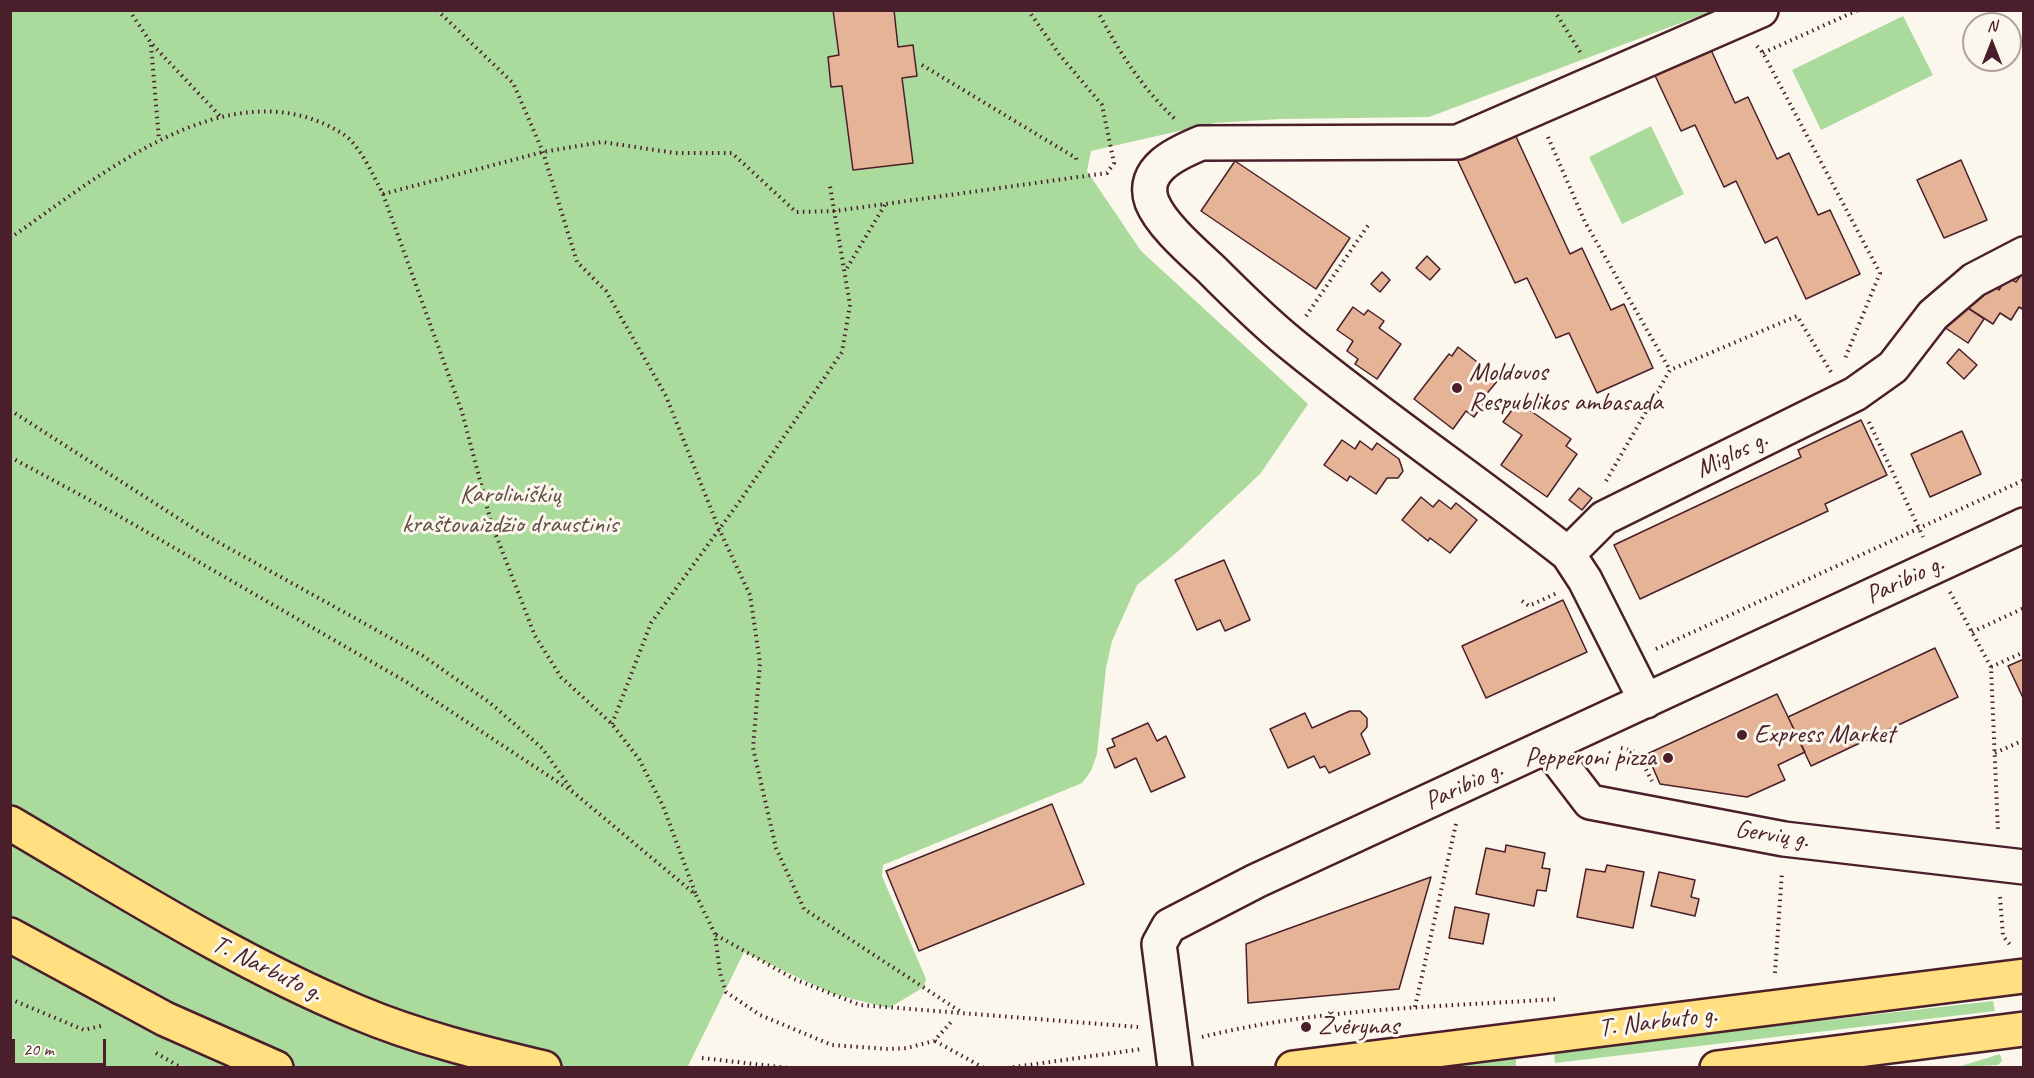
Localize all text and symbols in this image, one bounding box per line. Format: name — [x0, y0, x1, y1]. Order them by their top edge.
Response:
north arrow — [1962, 12, 2022, 72]
text: N — [1987, 16, 1997, 36]
place label: Moldovos Respublikos ambasada — [1469, 357, 1663, 418]
marker: Moldovos Respublikos ambasada — [1450, 381, 1464, 395]
street label: Miglos g. — [1691, 424, 1773, 486]
park label: Karoliniškių kraštovaizdžio draustinis — [402, 479, 618, 540]
street label: Paribio g. — [1861, 548, 1949, 612]
place label: Express Market — [1754, 719, 1895, 751]
marker: Express Market — [1735, 728, 1749, 742]
place label: Pepperoni pizza — [1525, 742, 1656, 774]
marker: Pepperoni pizza — [1661, 751, 1675, 765]
street label: Paribio g. — [1420, 754, 1508, 818]
street label: Gervių g. — [1733, 814, 1811, 856]
street label: T. Narbuto g. — [207, 929, 327, 1009]
street label: T. Narbuto g. — [1597, 999, 1719, 1045]
place label: Žvėrynas — [1318, 1011, 1399, 1043]
marker: Žvėrynas — [1299, 1020, 1313, 1034]
scale bar — [15, 1027, 110, 1065]
text: 20 m — [23, 1038, 54, 1060]

